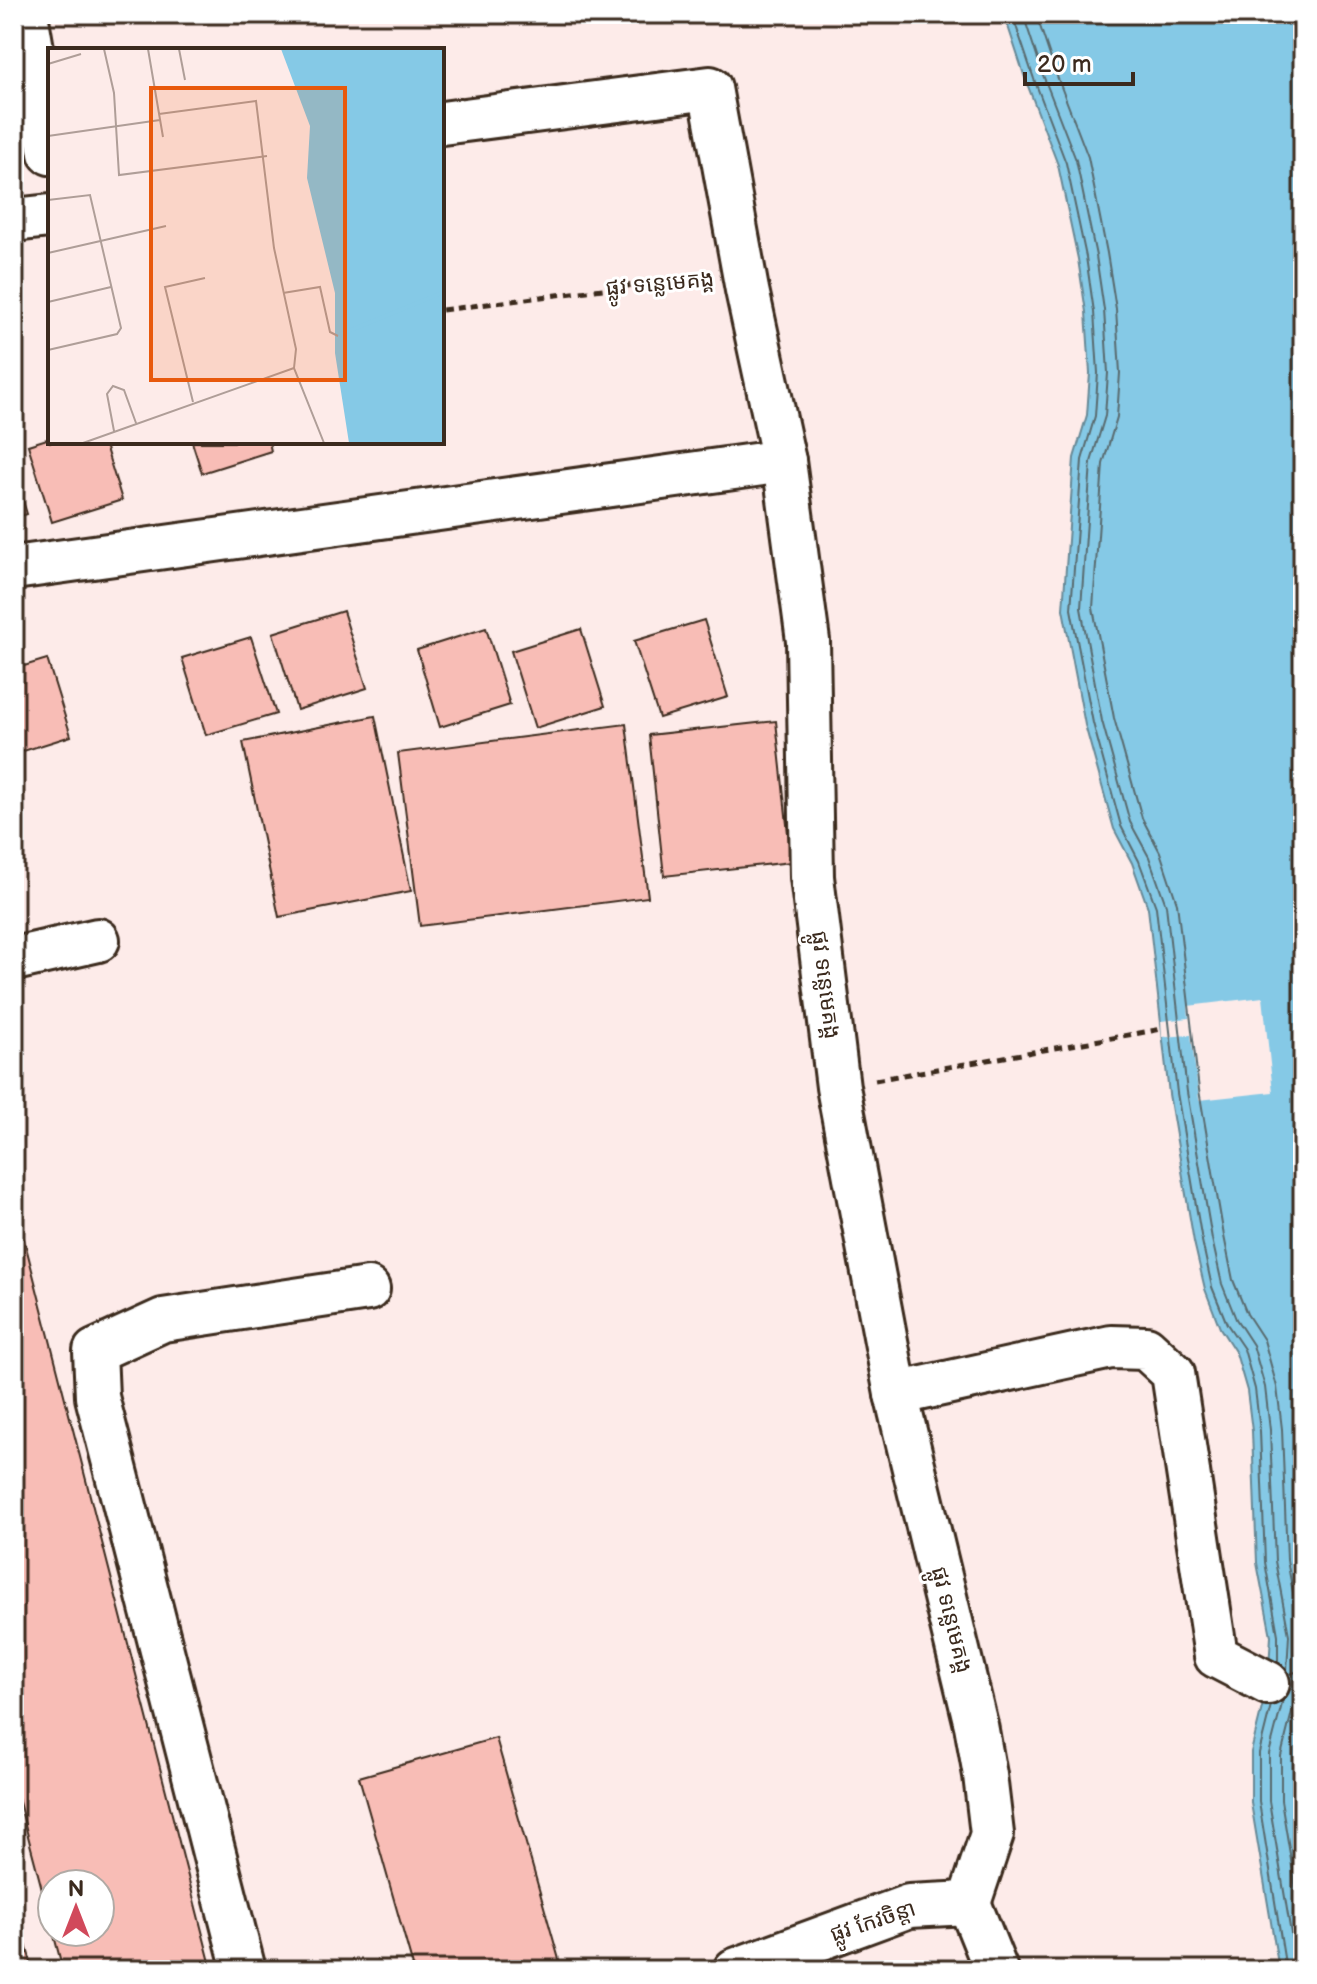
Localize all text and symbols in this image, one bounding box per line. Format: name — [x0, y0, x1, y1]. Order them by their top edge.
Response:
scale bar — [1025, 36, 1133, 86]
inset map — [48, 48, 444, 444]
text: 20 m — [1037, 50, 1092, 79]
street label: ផ្លូវ ទន្លេមេគង្គ — [605, 266, 716, 308]
street label: ផ្លូវ ទន្លេមេគង្គ — [799, 929, 845, 1041]
street label: ផ្លូវ ទន្លេមេគង្គ — [919, 1564, 977, 1677]
north arrow — [36, 1868, 116, 1948]
text: N — [68, 1876, 84, 1903]
street label: ផ្លូវ កែវចិន្តា — [827, 1895, 921, 1954]

